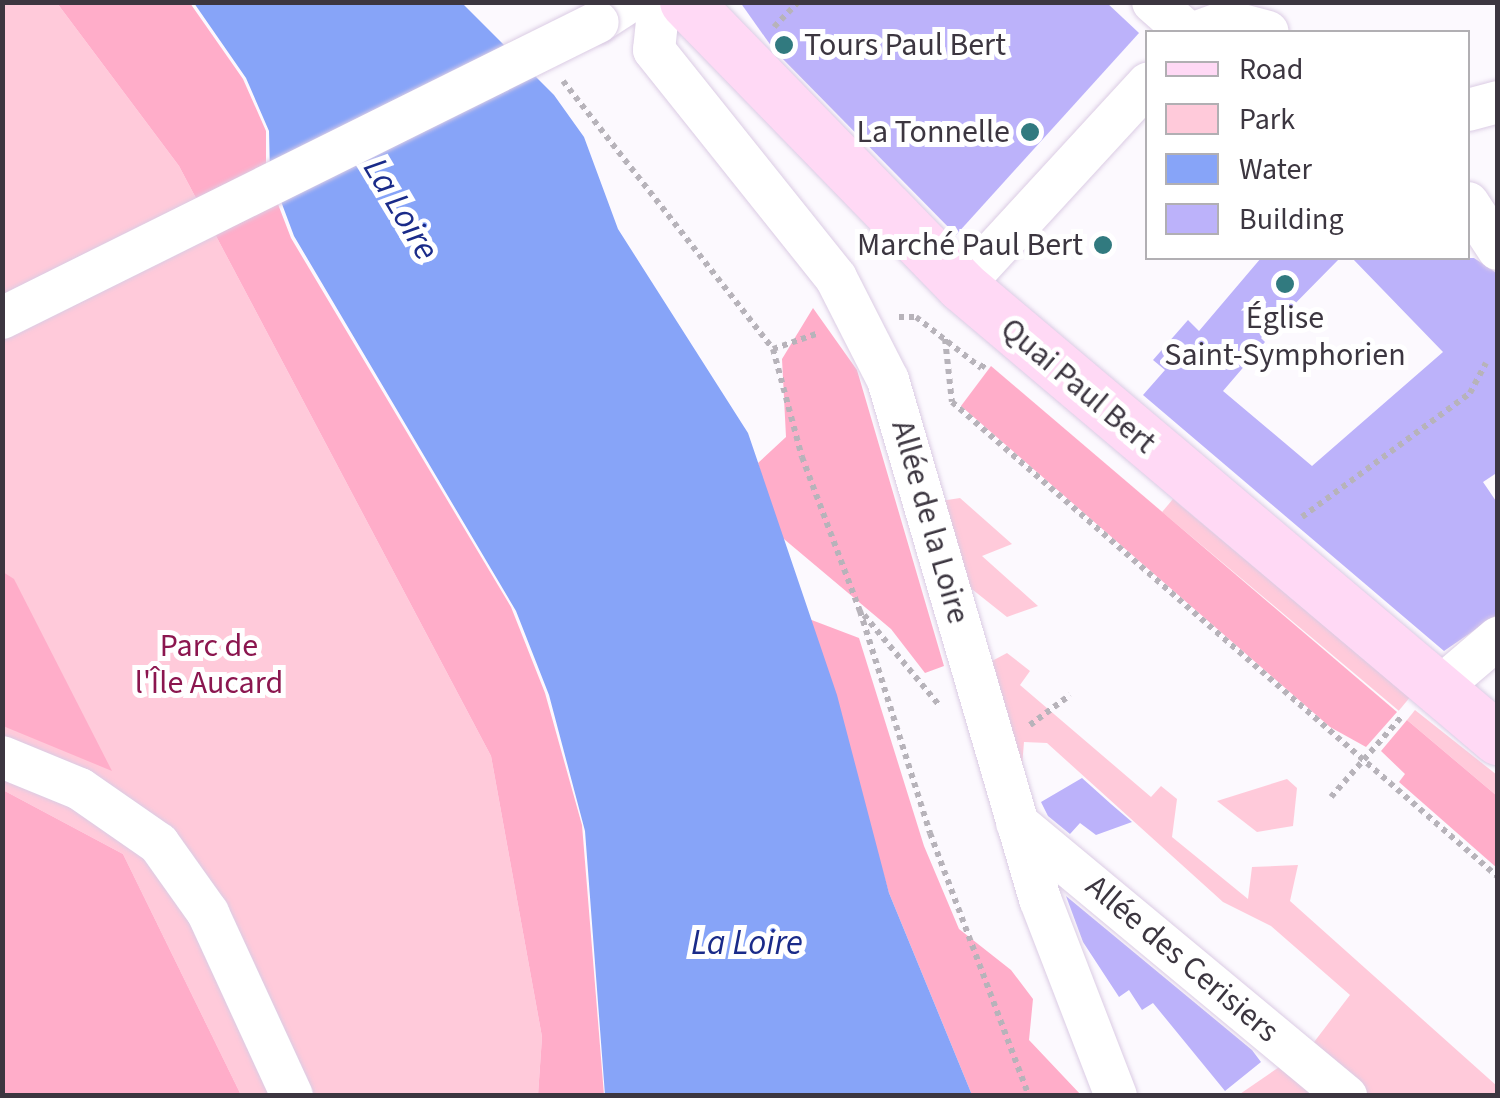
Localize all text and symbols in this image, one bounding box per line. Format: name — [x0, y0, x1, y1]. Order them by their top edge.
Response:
place label: Tours Paul Bert — [804, 26, 1006, 64]
legend — [1145, 30, 1470, 260]
marker: Tours Paul Bert — [773, 34, 795, 56]
text: Road — [1239, 48, 1303, 91]
text: Park — [1239, 98, 1295, 141]
place label: La Tonnelle — [856, 113, 1010, 151]
marker: La Tonnelle — [1019, 121, 1041, 143]
text: Water — [1239, 148, 1312, 191]
water label: La Loire — [354, 150, 448, 268]
text: Building — [1239, 198, 1344, 241]
place label: Marché Paul Bert — [857, 226, 1083, 264]
marker: Marché Paul Bert — [1092, 234, 1114, 256]
marker: Église Saint-Symphorien — [1274, 273, 1296, 295]
place label: Église Saint-Symphorien — [1164, 300, 1406, 375]
street label: Quai Paul Bert — [993, 310, 1163, 462]
street label: Allée de la Loire — [883, 416, 977, 628]
park label: Parc de l'Île Aucard — [135, 628, 283, 703]
street label: Allée des Cerisiers — [1078, 867, 1286, 1051]
water label: La Loire — [691, 922, 803, 964]

